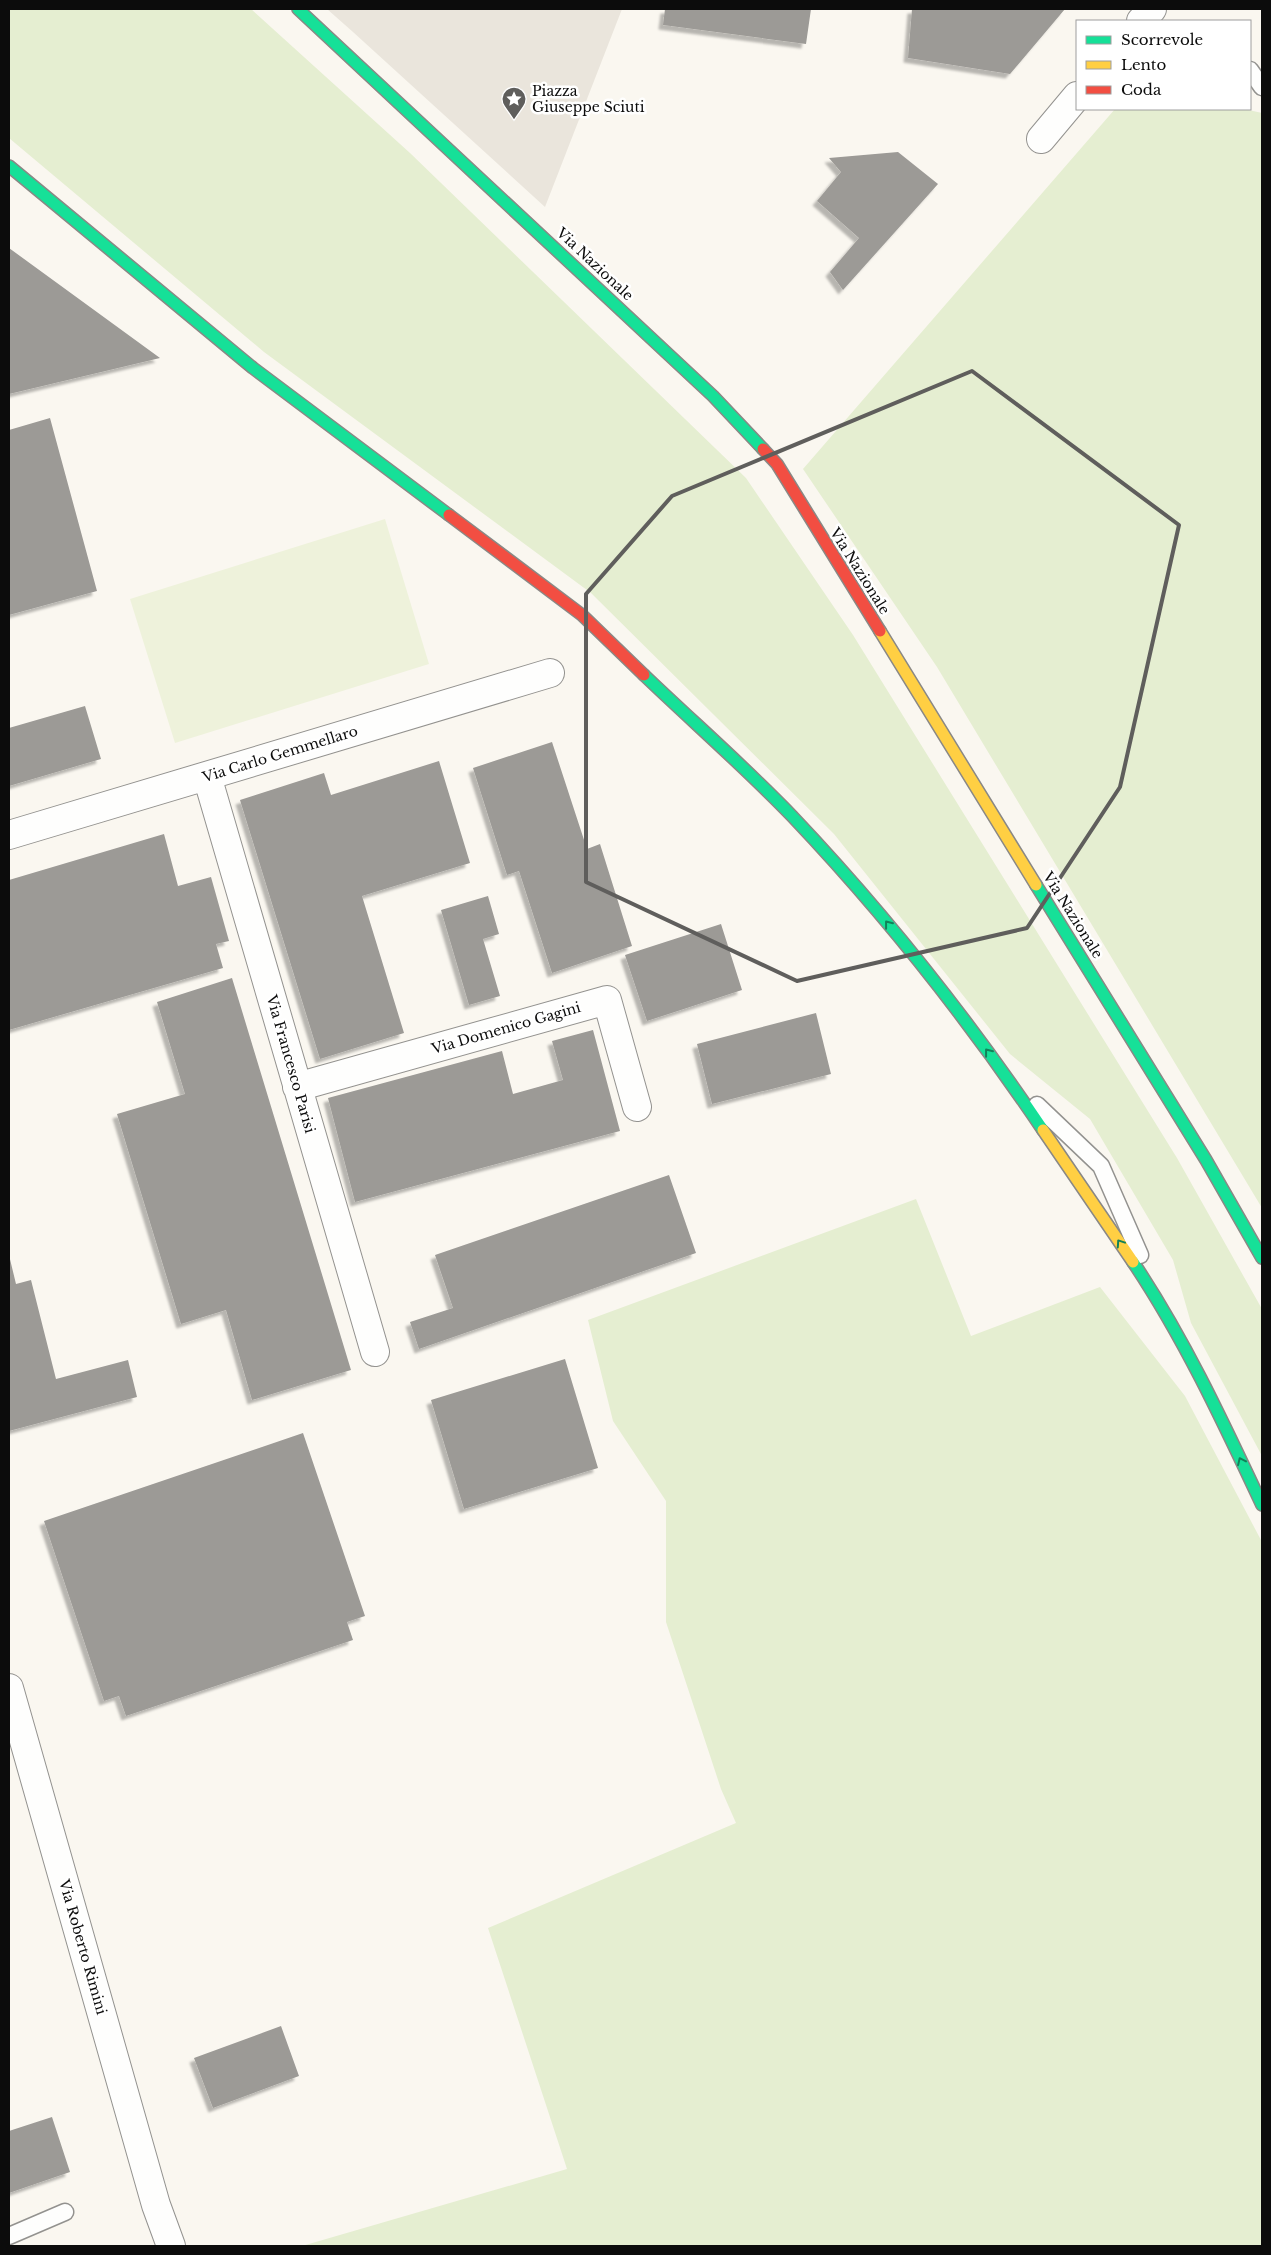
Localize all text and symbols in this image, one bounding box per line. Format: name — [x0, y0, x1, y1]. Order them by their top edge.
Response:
legend — [1076, 20, 1251, 110]
text: Scorrevole — [1121, 30, 1203, 49]
text: Lento — [1121, 55, 1167, 74]
text: Coda — [1121, 80, 1162, 99]
place label: Piazza Giuseppe Sciuti — [532, 82, 645, 116]
place icon: Piazza Giuseppe Sciuti — [501, 86, 527, 120]
street label: Via Nazionale — [552, 223, 637, 304]
street label: Via Nazionale — [826, 523, 894, 618]
street label: Via Carlo Gemmellaro — [199, 722, 360, 786]
street label: Via Nazionale — [1039, 867, 1107, 962]
one-way arrow — [885, 921, 893, 930]
street label: Via Francesco Parisi — [262, 992, 319, 1135]
street label: Via Domenico Gagini — [428, 998, 583, 1058]
one-way arrow — [985, 1049, 993, 1058]
one-way arrow — [1117, 1240, 1126, 1249]
one-way arrow — [1237, 1457, 1248, 1466]
street label: Via Roberto Rimini — [55, 1876, 111, 2017]

